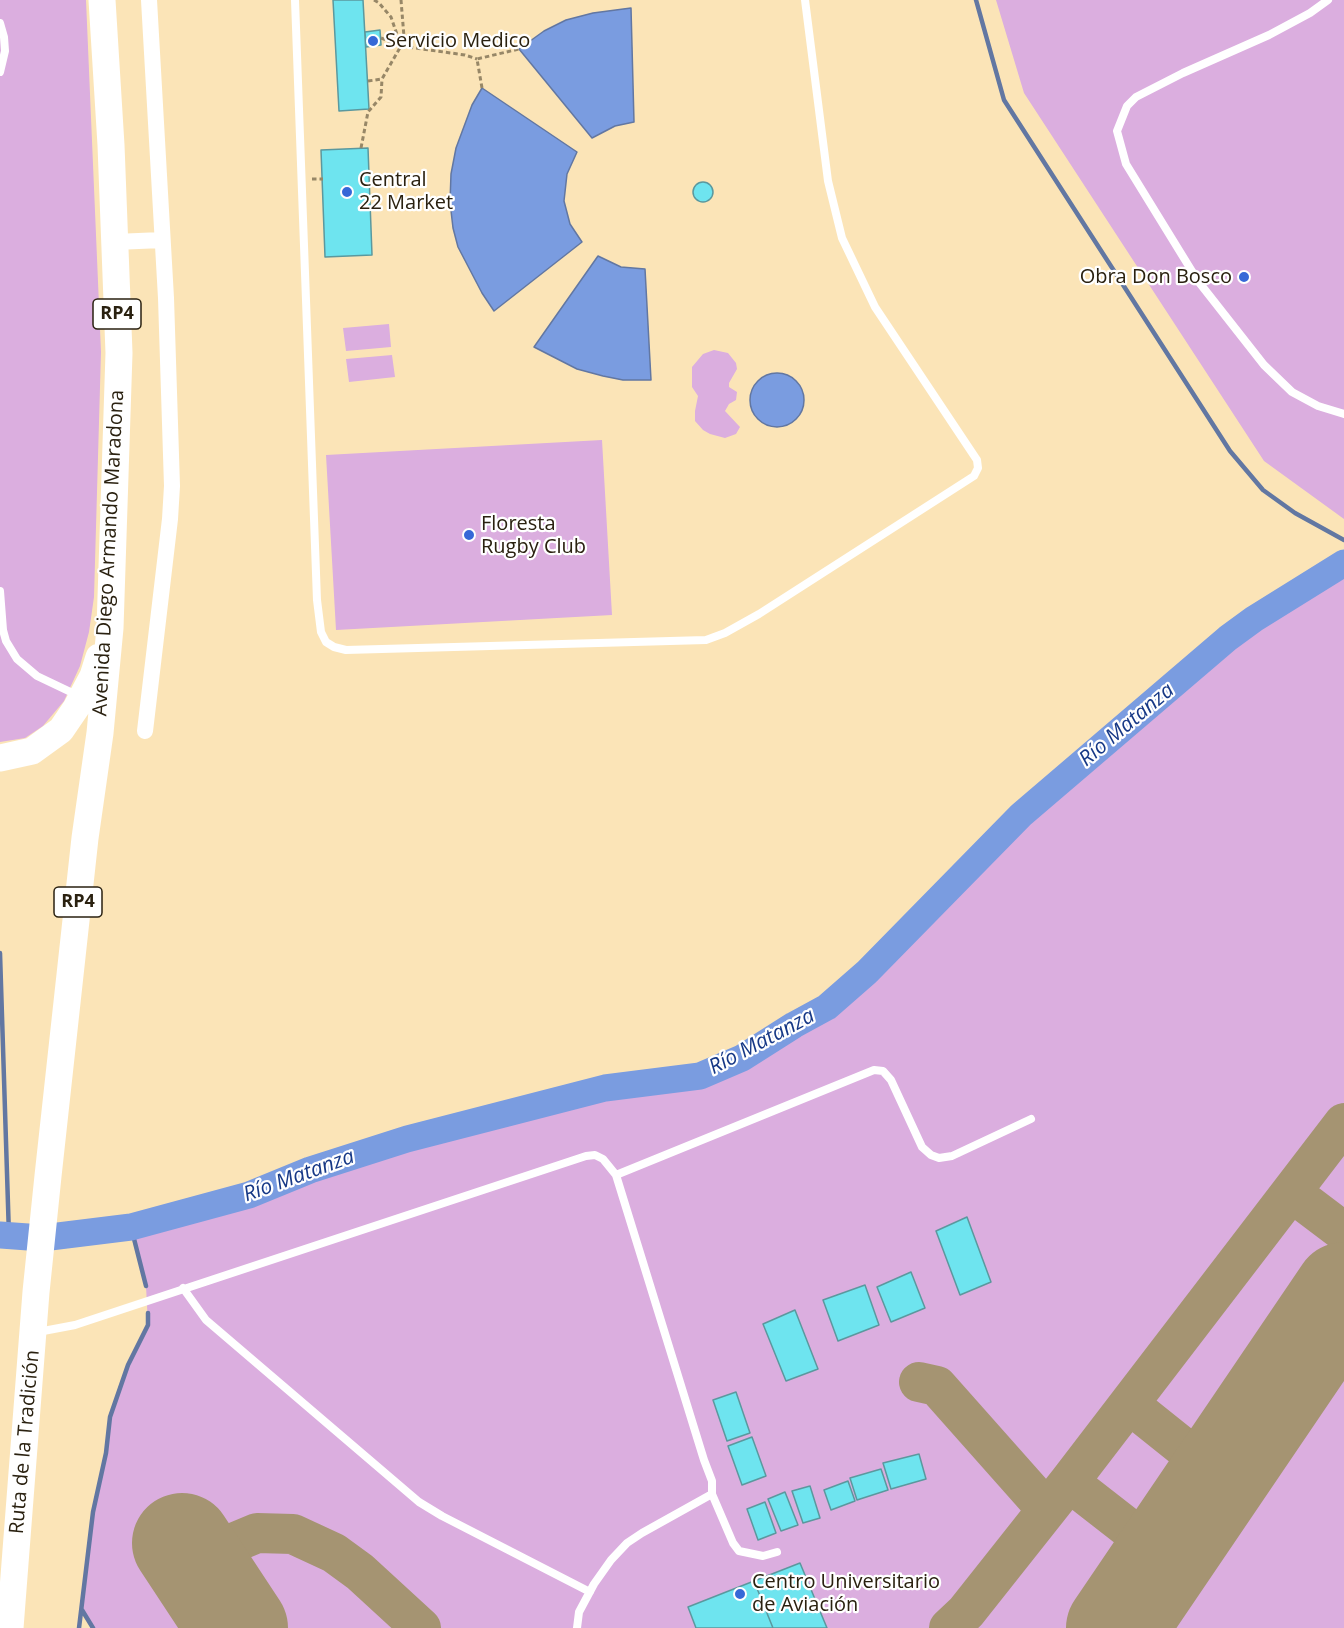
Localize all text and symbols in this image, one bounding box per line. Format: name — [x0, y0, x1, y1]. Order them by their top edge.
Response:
place label: Servicio Medico — [385, 29, 530, 53]
marker: Servicio Medico — [366, 34, 380, 48]
place label: Central 22 Market — [359, 168, 453, 215]
marker: Central 22 Market — [340, 185, 354, 199]
place label: Obra Don Bosco — [1080, 265, 1232, 289]
marker: Obra Don Bosco — [1237, 270, 1251, 284]
road number: RP4 — [93, 299, 141, 329]
street label: Avenida Diego Armando Maradona — [88, 389, 130, 717]
place label: Floresta Rugby Club — [481, 512, 586, 559]
marker: Floresta Rugby Club — [462, 528, 476, 542]
water label: Río Matanza — [1074, 678, 1180, 772]
road number: RP4 — [54, 887, 102, 917]
water label: Río Matanza — [705, 1004, 819, 1080]
water label: Río Matanza — [240, 1144, 358, 1208]
street label: Ruta de la Tradición — [5, 1349, 45, 1535]
place label: Centro Universitario de Aviación — [752, 1570, 940, 1617]
marker: Centro Universitario de Aviación — [733, 1587, 747, 1601]

